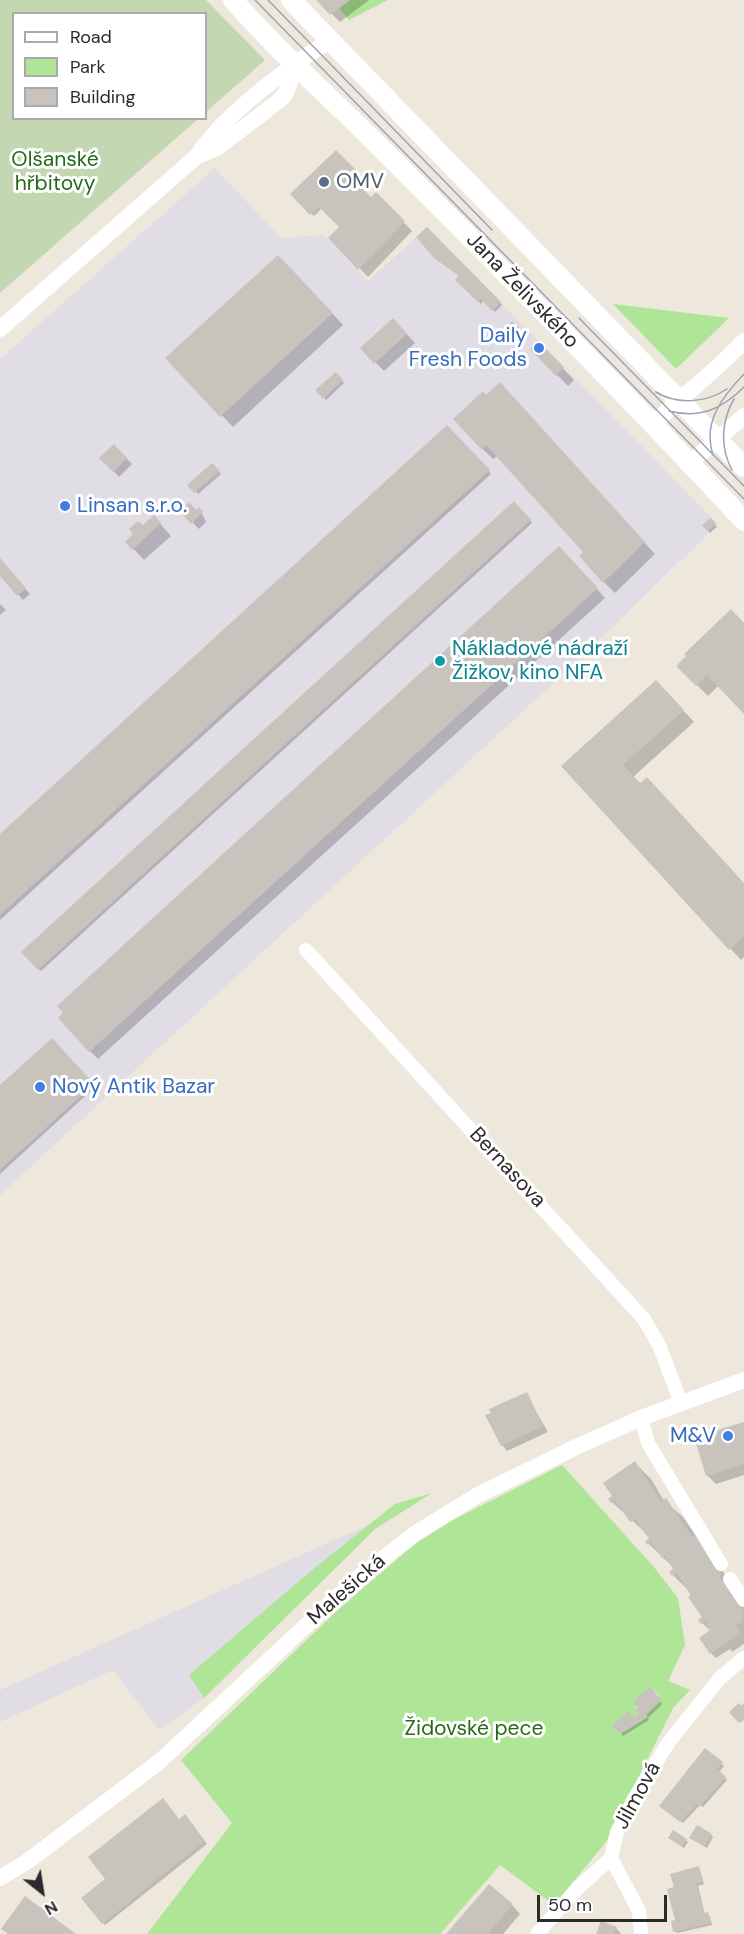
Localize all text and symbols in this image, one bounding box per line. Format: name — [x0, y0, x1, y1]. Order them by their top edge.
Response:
legend — [12, 12, 207, 120]
text: Road — [70, 25, 112, 49]
text: Park — [70, 55, 106, 79]
text: Building — [70, 85, 135, 109]
park label: Olšanské hřbitovy — [11, 147, 99, 197]
place label: OMV — [336, 169, 384, 195]
marker: OMV — [317, 175, 331, 189]
street label: Jana Želivského — [460, 228, 584, 354]
place label: Daily Fresh Foods — [409, 323, 527, 373]
marker: Daily Fresh Foods — [532, 341, 546, 355]
place label: Linsan s.r.o. — [77, 493, 187, 519]
marker: Linsan s.r.o. — [58, 499, 72, 513]
place label: Nákladové nádraží Žižkov, kino NFA — [452, 636, 628, 686]
marker: Nákladové nádraží Žižkov, kino NFA — [433, 654, 447, 668]
place label: Nový Antik Bazar — [52, 1074, 215, 1100]
marker: Nový Antik Bazar — [33, 1080, 47, 1094]
street label: Bernasova — [464, 1123, 550, 1213]
place label: M&V — [670, 1423, 716, 1449]
marker: M&V — [721, 1429, 735, 1443]
street label: Malešická — [303, 1549, 391, 1631]
park label: Židovské pece — [405, 1716, 543, 1742]
street label: Jilmová — [609, 1758, 667, 1834]
north arrow — [12, 1862, 72, 1922]
scale bar — [540, 1883, 670, 1921]
text: 50 m — [548, 1893, 592, 1917]
text: N — [41, 1896, 62, 1920]

